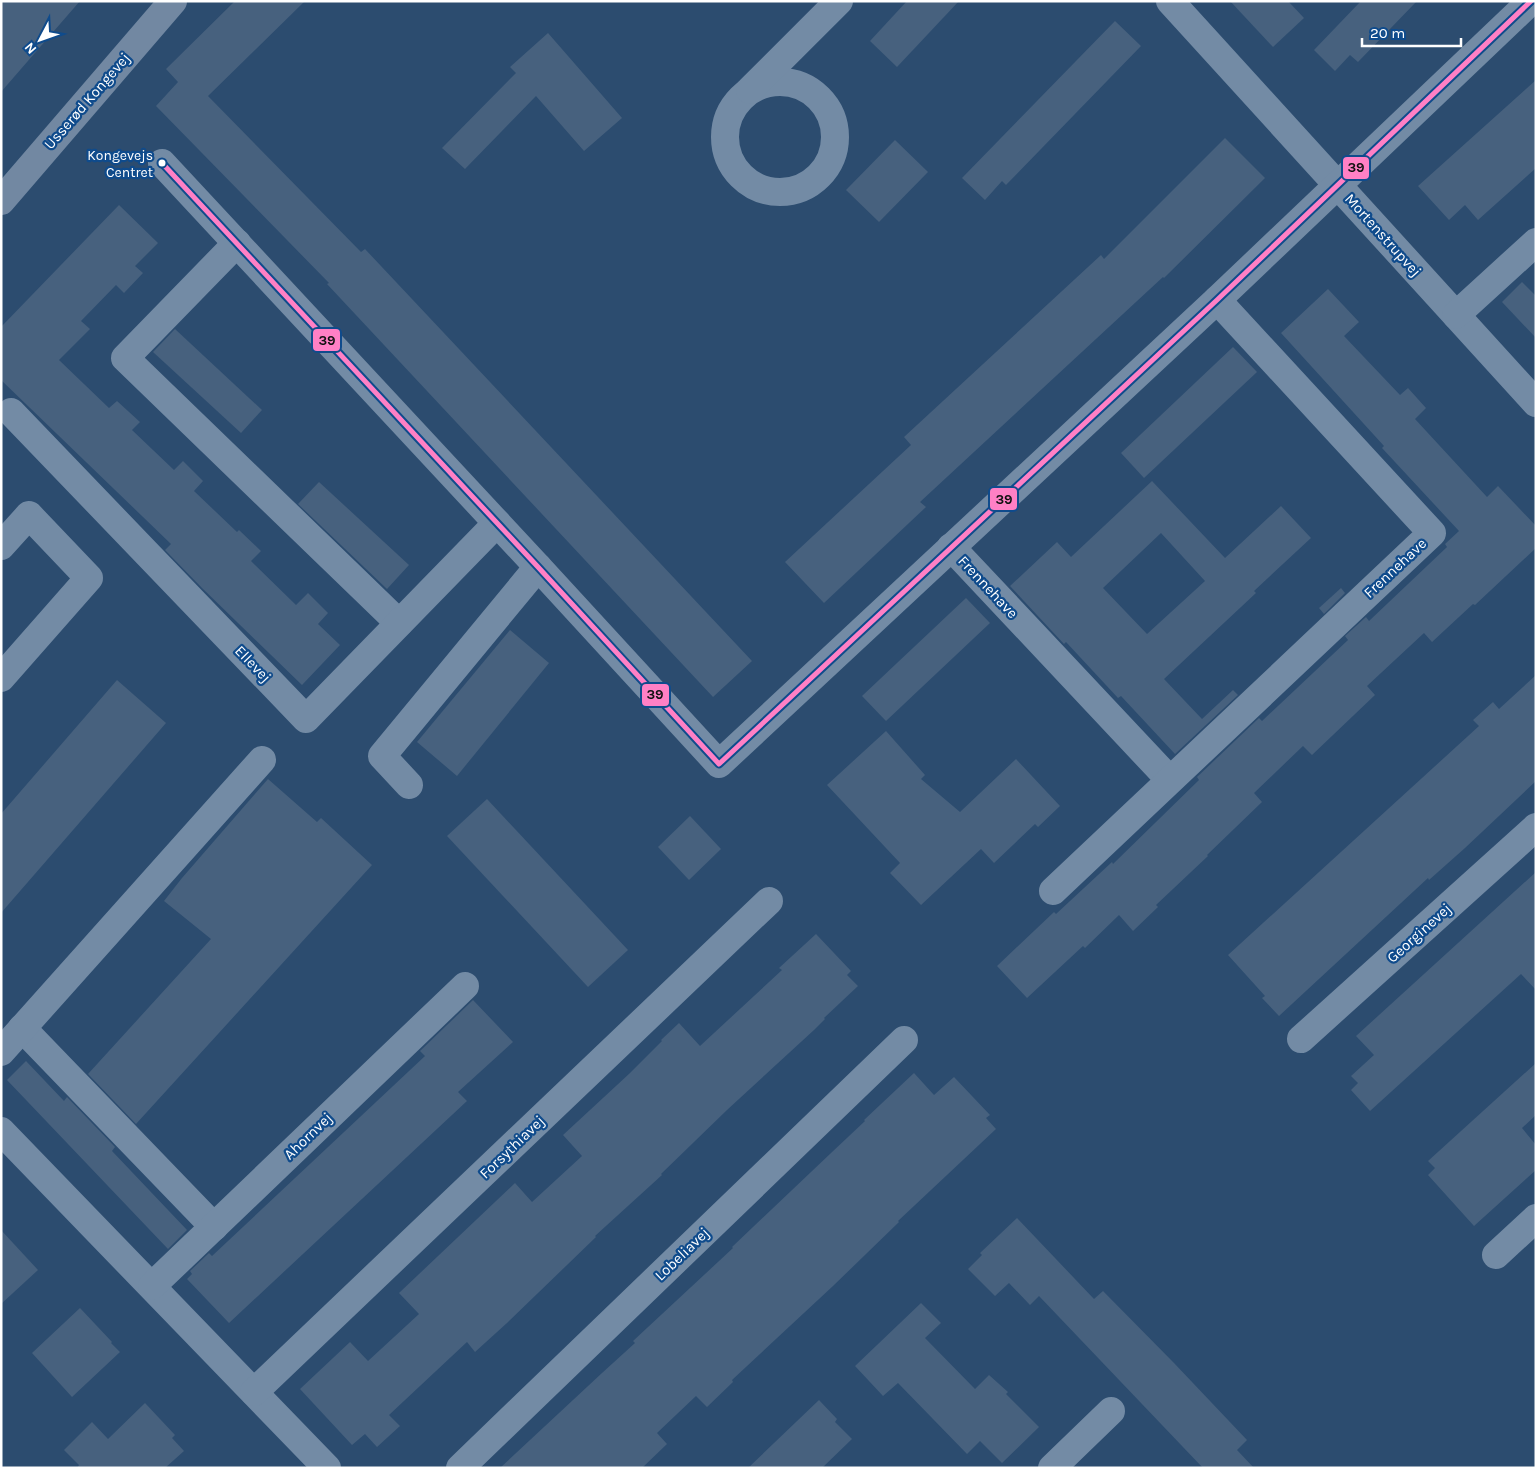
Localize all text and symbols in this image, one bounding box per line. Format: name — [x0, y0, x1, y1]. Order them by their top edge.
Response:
north arrow — [15, 15, 65, 65]
scale bar — [1362, 15, 1461, 47]
text: 20 m — [1370, 24, 1405, 42]
text: N — [21, 39, 40, 58]
street label: Usserød Kongevej — [40, 49, 134, 153]
place label: Kongevejs Centret — [87, 147, 153, 181]
line badge: 39 — [1342, 156, 1370, 180]
marker: Kongevejs Centret — [157, 158, 167, 168]
text: 39 — [1347, 159, 1365, 176]
street label: Mortenstrupvej — [1341, 190, 1425, 280]
line badge: 39 — [312, 328, 341, 352]
text: 39 — [318, 332, 336, 349]
line badge: 39 — [989, 487, 1018, 511]
text: 39 — [995, 491, 1013, 508]
street label: Frennehave — [1360, 534, 1430, 602]
street label: Frennehave — [954, 552, 1022, 622]
street label: Ellevej — [231, 642, 275, 686]
line badge: 39 — [641, 683, 670, 707]
text: 39 — [646, 686, 664, 703]
street label: Georginevej — [1383, 899, 1455, 967]
street label: Ahornvej — [280, 1109, 336, 1163]
street label: Forsythiavej — [476, 1112, 548, 1182]
street label: Lobeliavej — [651, 1224, 713, 1284]

